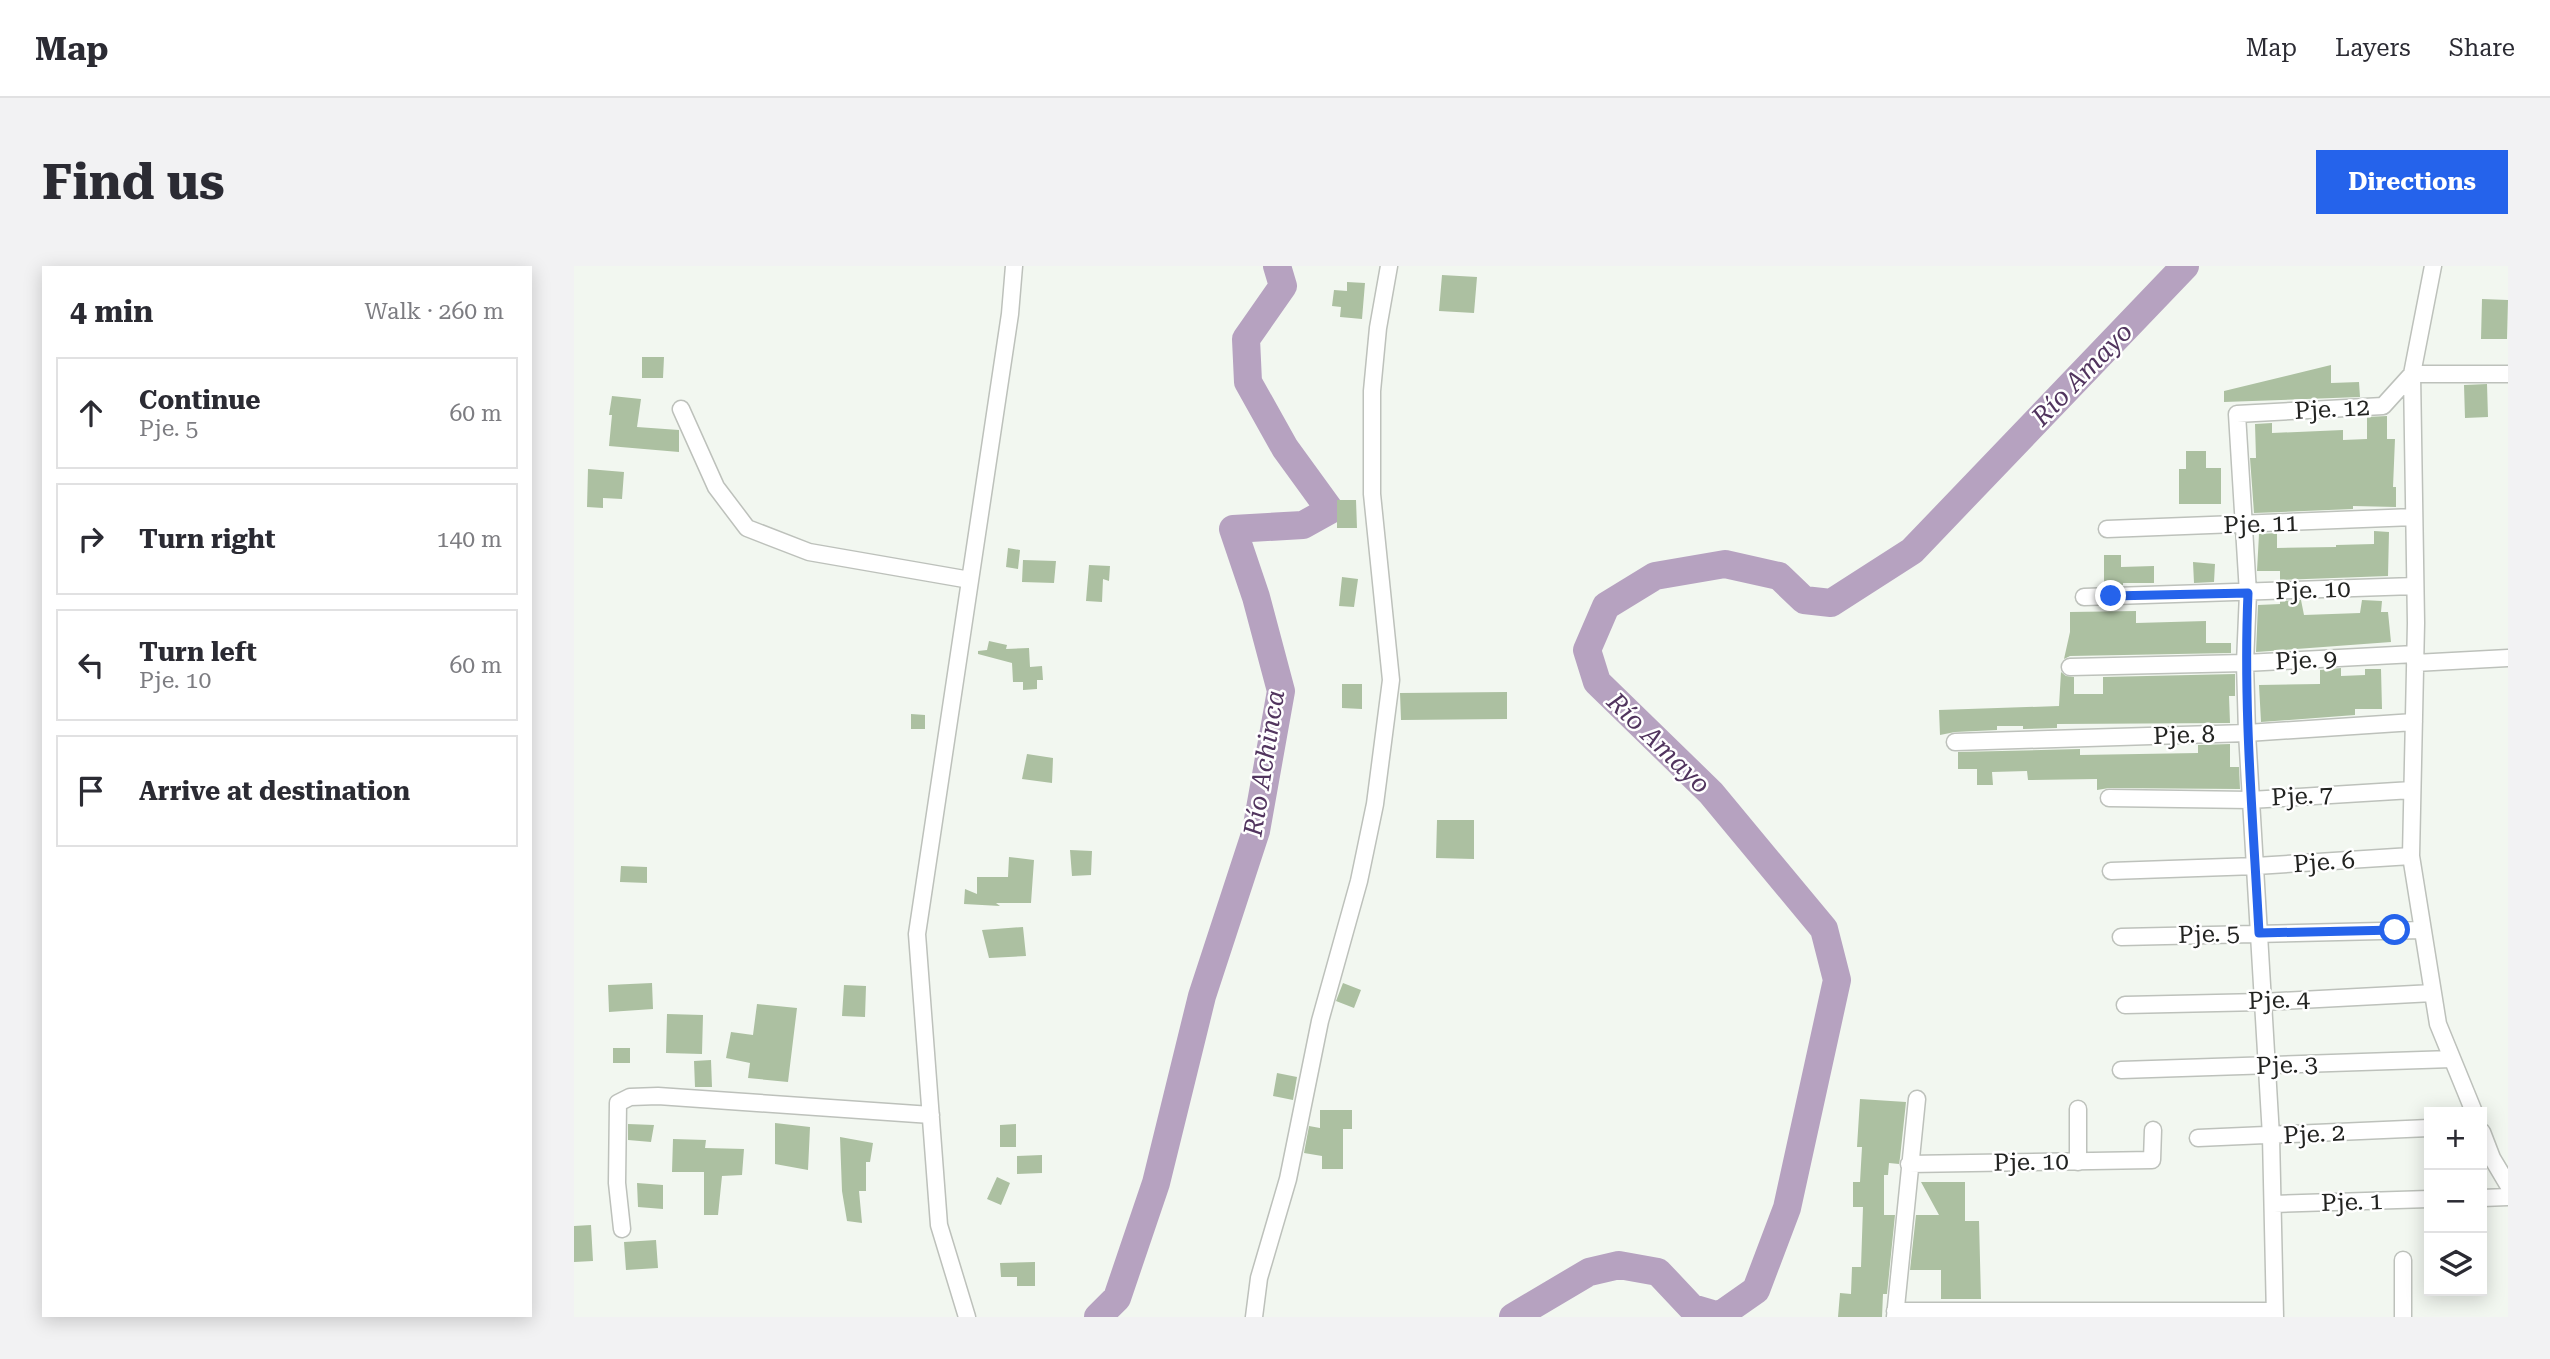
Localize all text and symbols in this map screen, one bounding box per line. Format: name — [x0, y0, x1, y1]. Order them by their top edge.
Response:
text: Map — [35, 29, 109, 68]
text: Map — [2246, 34, 2297, 62]
text: Layers — [2335, 34, 2411, 62]
text: Share — [2449, 34, 2515, 62]
button: Directions — [2316, 150, 2508, 214]
text: Find us — [42, 154, 225, 211]
text: 4 min — [70, 294, 153, 329]
text: Walk · 260 m — [365, 298, 504, 325]
water label: Río Amayo — [2025, 316, 2138, 432]
text: Continue — [139, 385, 261, 415]
street label: Pje. 12 — [2294, 393, 2370, 425]
icon: ahead — [72, 394, 110, 432]
text: 60 m — [449, 400, 502, 427]
text: Pje. 5 — [139, 415, 198, 442]
street label: Pje. 11 — [2223, 509, 2299, 539]
icon: right — [72, 520, 110, 558]
text: Turn right — [139, 524, 275, 554]
text: 140 m — [437, 526, 502, 553]
street label: Pje. 10 — [2275, 575, 2351, 605]
route end — [2095, 580, 2126, 611]
text: Turn left — [139, 637, 257, 667]
street label: Pje. 9 — [2274, 644, 2338, 676]
icon: left — [72, 646, 110, 684]
text: 60 m — [449, 652, 502, 679]
text: Pje. 10 — [139, 667, 211, 694]
water label: Río Amayo — [1601, 686, 1717, 799]
water label: Río Achinca — [1237, 688, 1290, 839]
street label: Pje. 8 — [2153, 720, 2215, 750]
icon: arrive — [72, 772, 110, 810]
text: Arrive at destination — [139, 776, 410, 806]
street label: Pje. 7 — [2270, 780, 2334, 812]
street label: Pje. 6 — [2292, 846, 2356, 878]
route start — [2379, 914, 2410, 945]
street label: Pje. 5 — [2178, 919, 2240, 949]
street label: Pje. 4 — [2248, 985, 2311, 1015]
street label: Pje. 3 — [2256, 1050, 2318, 1080]
map controls — [2424, 1107, 2487, 1296]
button: + — [2424, 1107, 2487, 1170]
street label: Pje. 2 — [2282, 1118, 2346, 1150]
street label: Pje. 10 — [1993, 1147, 2069, 1177]
button: − — [2424, 1170, 2487, 1233]
street label: Pje. 1 — [2321, 1187, 2383, 1217]
button: layers — [2424, 1233, 2487, 1296]

